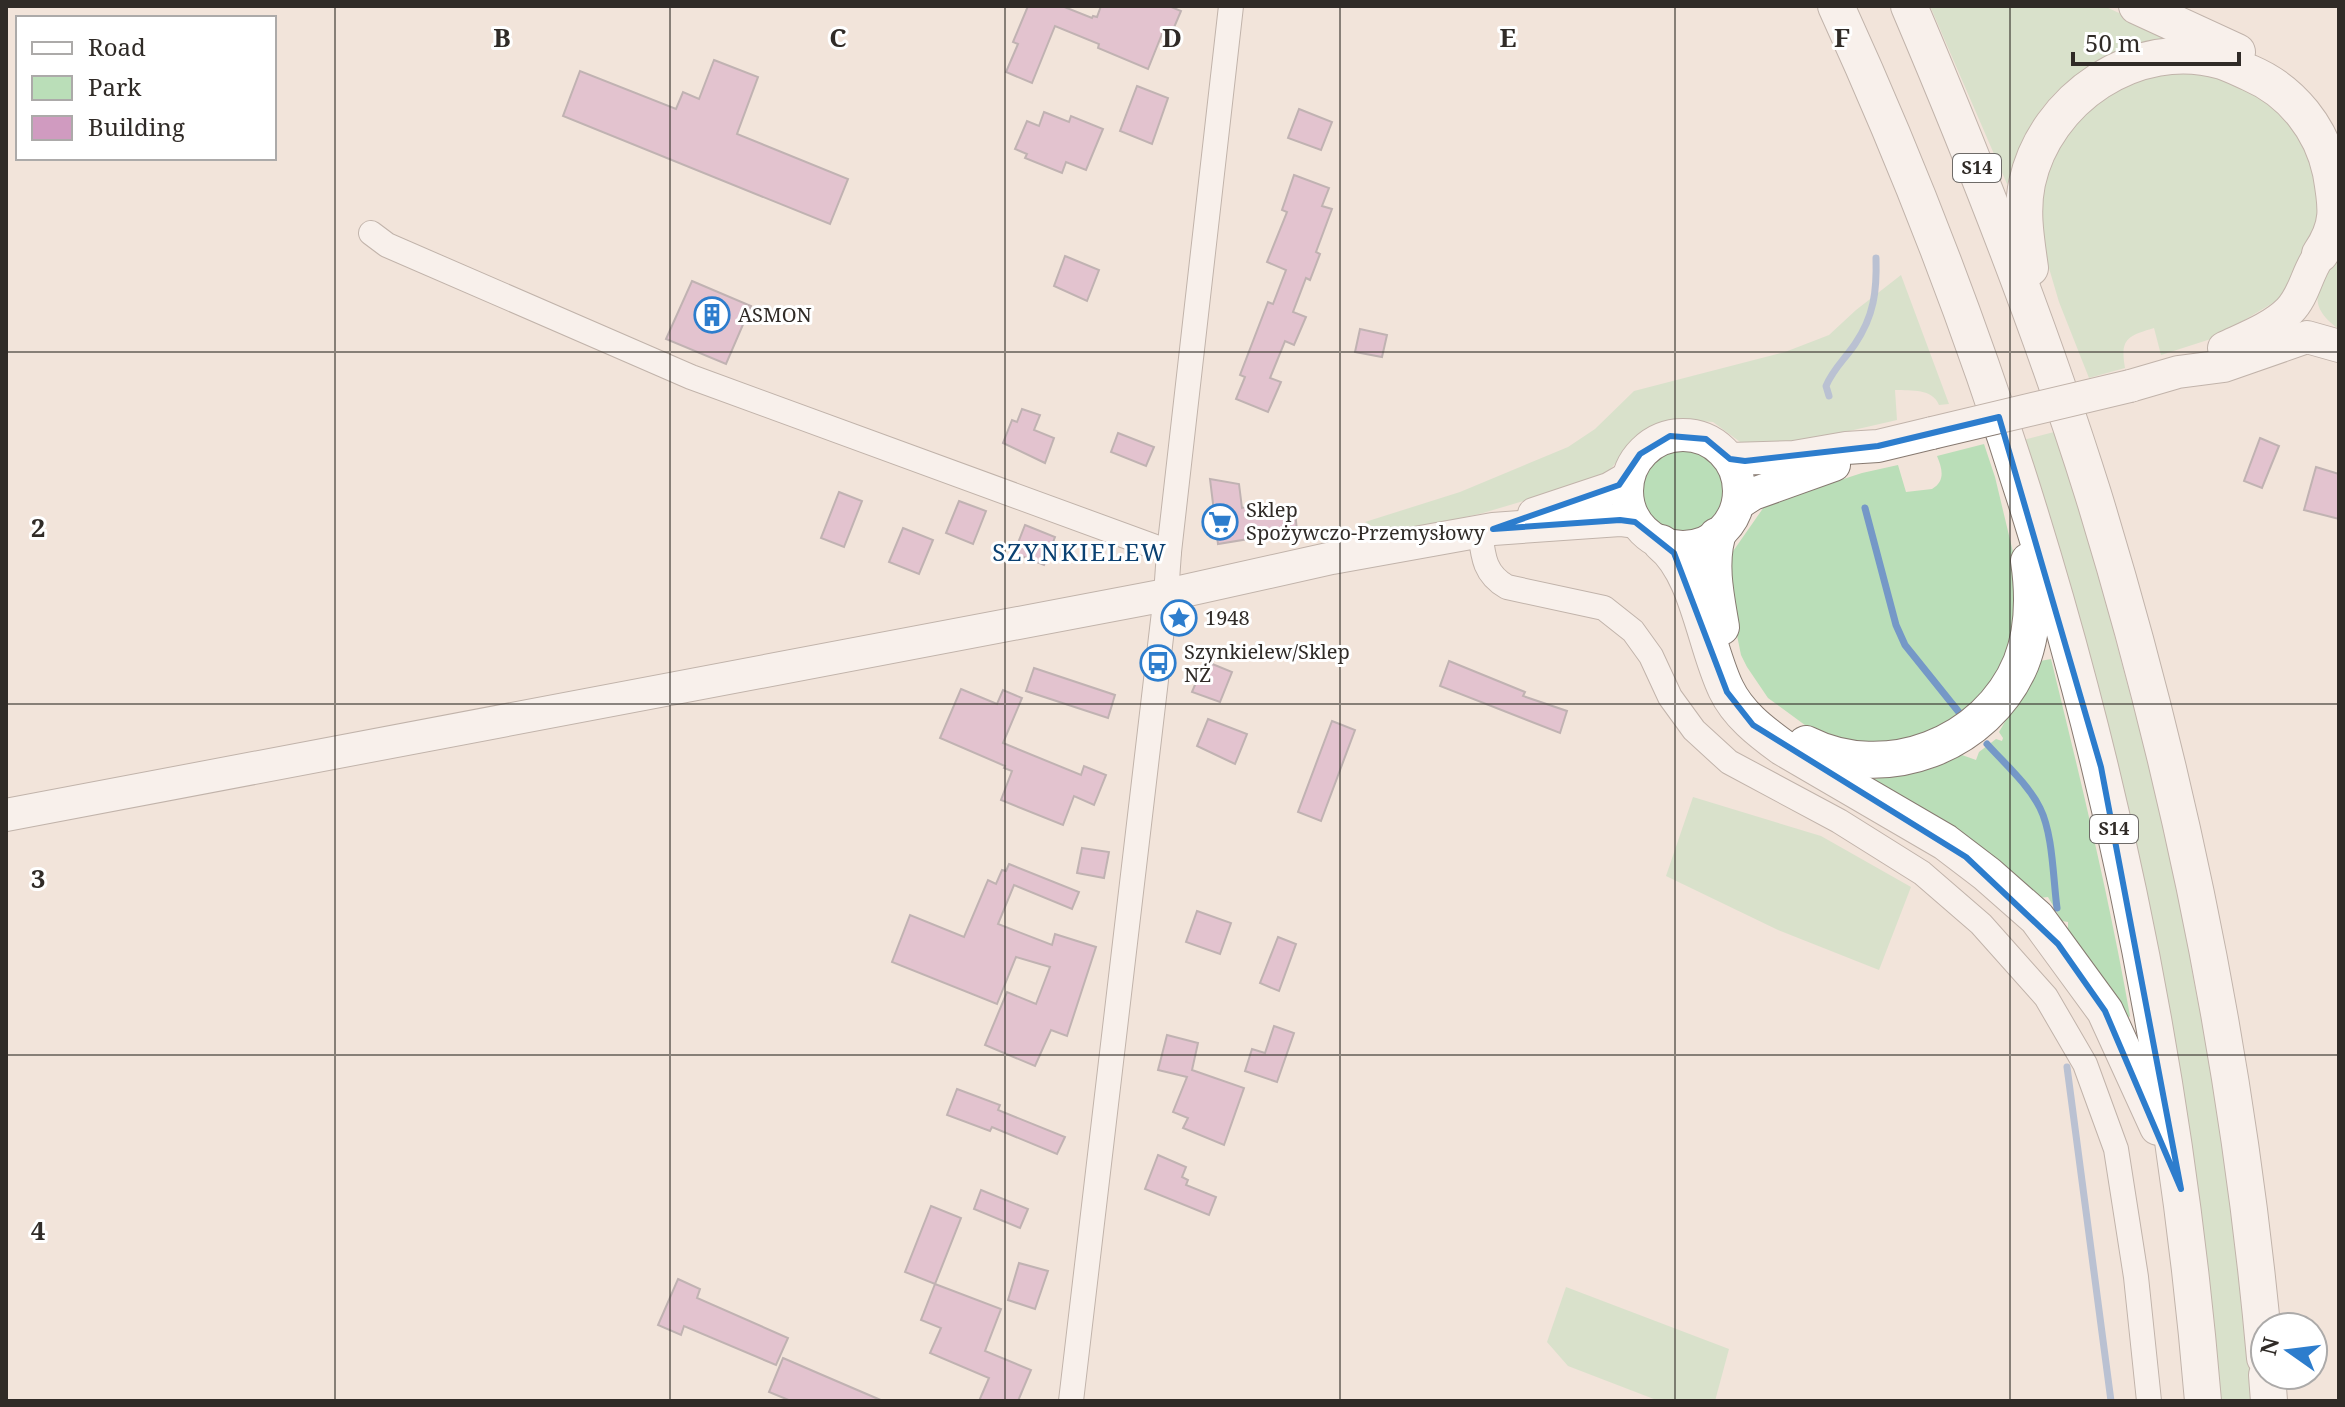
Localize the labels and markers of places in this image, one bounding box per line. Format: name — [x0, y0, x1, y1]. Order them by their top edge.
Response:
building icon: ASMON — [693, 296, 731, 334]
place label: ASMON — [738, 301, 812, 328]
place label: Sklep Spożywczo-Przemysłowy — [1246, 496, 1486, 546]
supermarket icon: Sklep Spożywczo-Przemysłowy — [1201, 503, 1239, 541]
place icon: 1948 — [1160, 599, 1198, 637]
place label: 1948 — [1205, 604, 1250, 631]
place label: Szynkielew/Sklep NŻ — [1184, 638, 1350, 688]
bus stop icon: Szynkielew/Sklep NŻ — [1139, 644, 1177, 682]

